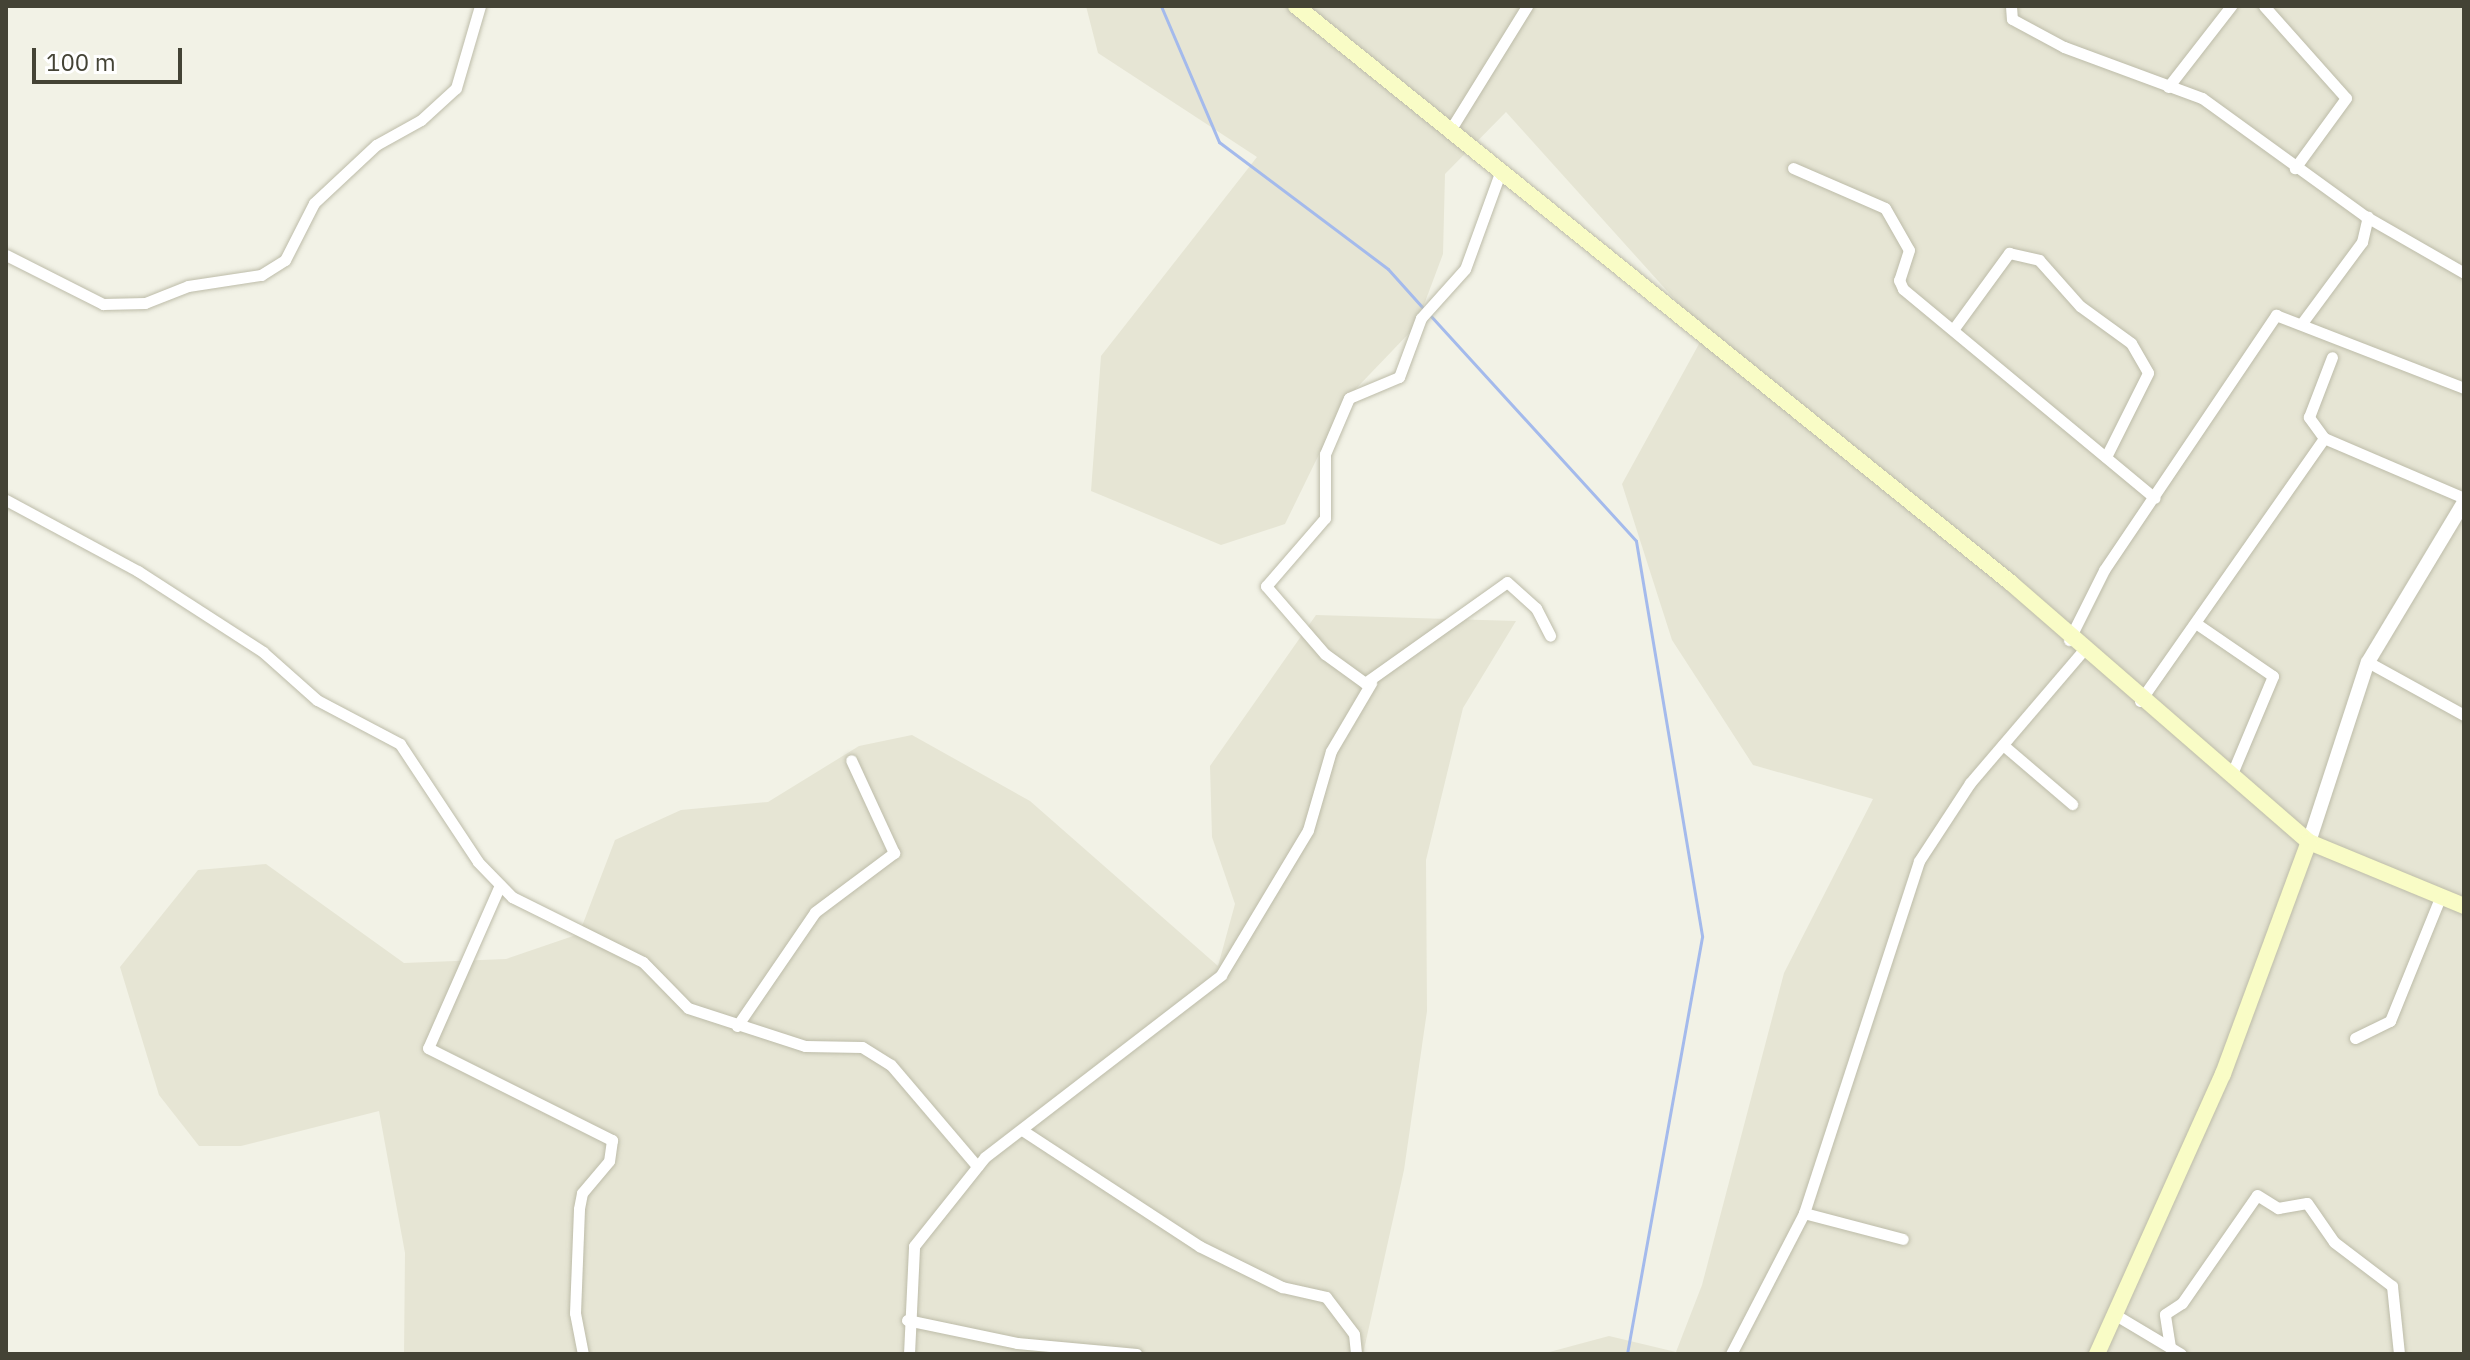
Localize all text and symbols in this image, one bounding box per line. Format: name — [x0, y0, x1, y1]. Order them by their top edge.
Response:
scale bar — [36, 32, 186, 82]
text: 100 m — [46, 46, 116, 78]

